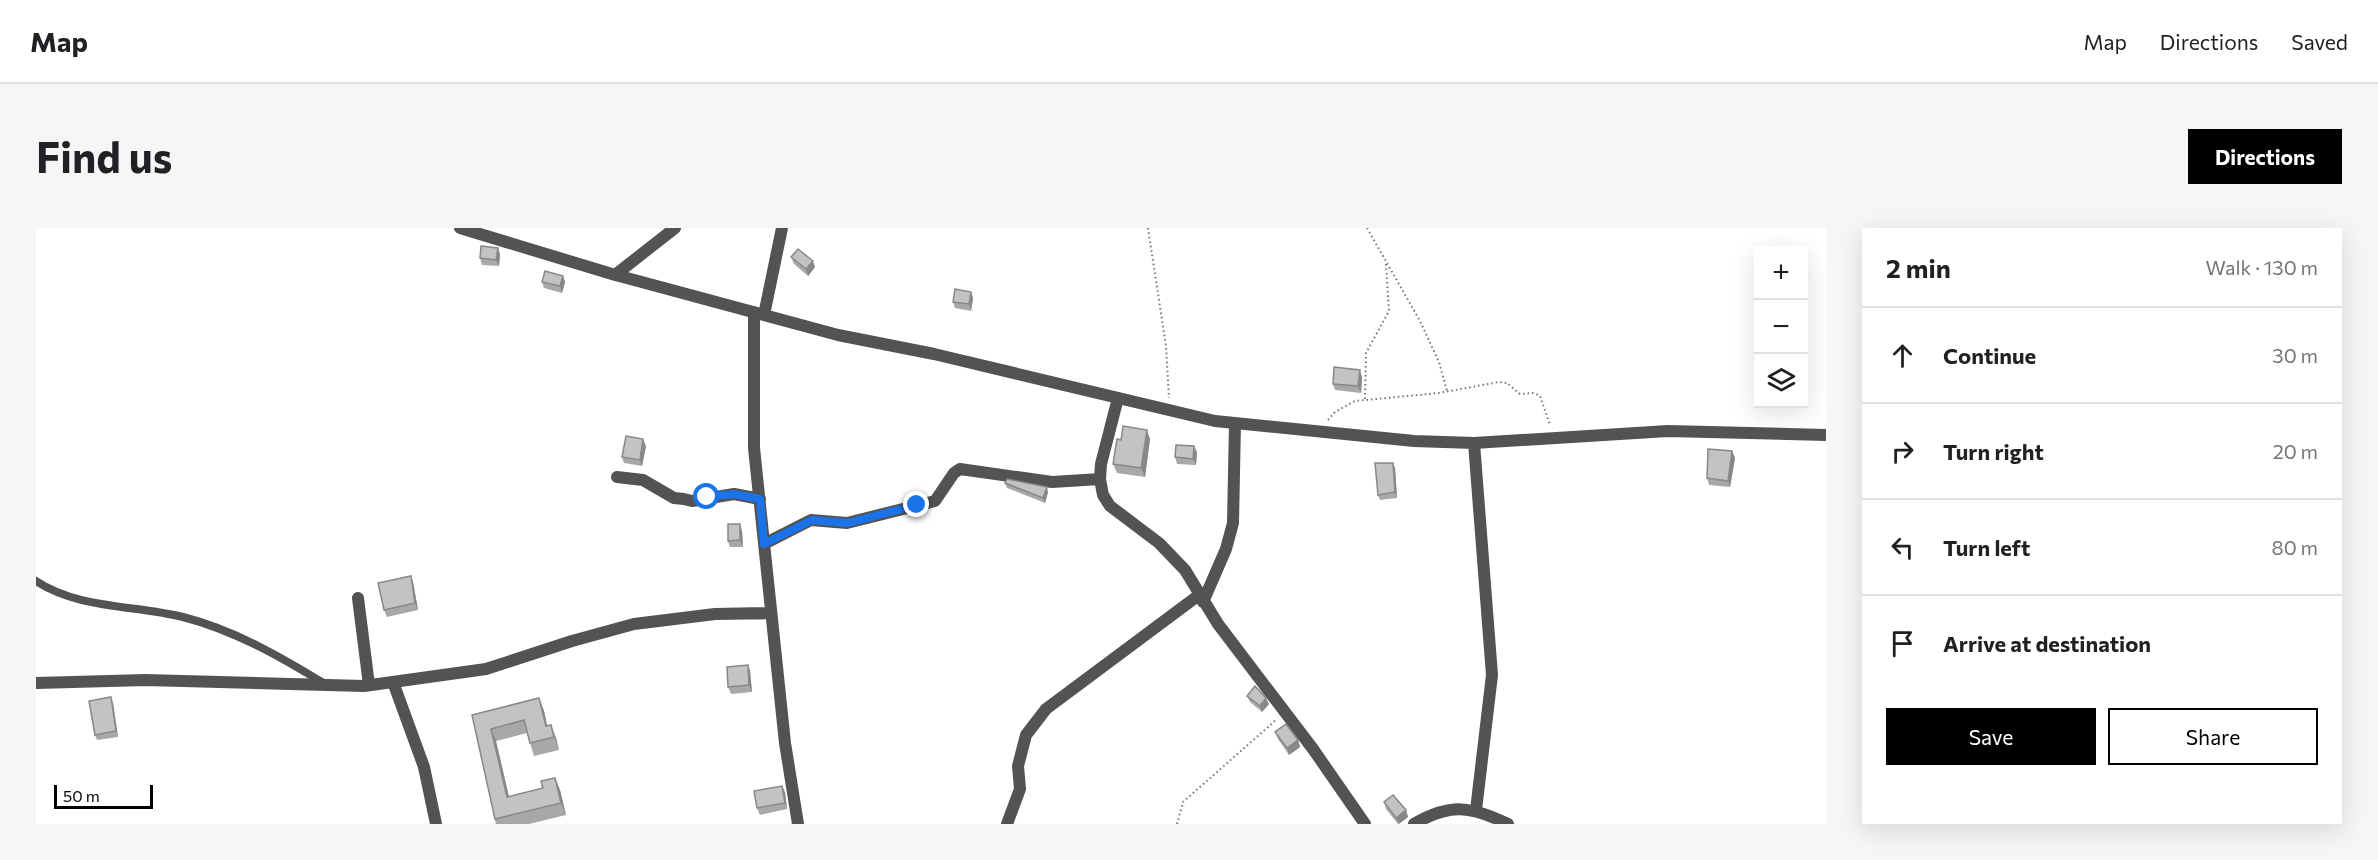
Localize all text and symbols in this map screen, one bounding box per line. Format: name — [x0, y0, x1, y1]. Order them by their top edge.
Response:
text: Map — [30, 24, 88, 58]
text: Map — [2084, 29, 2127, 54]
text: Directions — [2160, 29, 2258, 54]
text: Saved — [2291, 29, 2348, 54]
button: Directions — [2188, 129, 2342, 184]
text: Find us — [36, 130, 172, 182]
map controls — [1754, 246, 1808, 408]
button: + — [1754, 246, 1808, 300]
text: 2 min — [1886, 252, 1951, 283]
text: Walk · 130 m — [2206, 255, 2318, 279]
button: − — [1754, 300, 1808, 354]
icon: ahead — [1886, 339, 1919, 372]
text: Continue — [1943, 342, 2036, 369]
text: 30 m — [2272, 343, 2318, 367]
button: layers — [1754, 354, 1808, 408]
icon: right — [1886, 435, 1919, 468]
text: Turn right — [1943, 438, 2044, 465]
text: 20 m — [2273, 439, 2318, 463]
route start — [693, 483, 719, 509]
route end — [903, 491, 929, 517]
icon: left — [1886, 531, 1919, 564]
text: Turn left — [1943, 534, 2030, 561]
text: 80 m — [2272, 535, 2318, 559]
icon: arrive — [1886, 627, 1919, 660]
text: Arrive at destination — [1943, 630, 2151, 657]
button: Save — [1886, 708, 2096, 765]
button: Share — [2108, 708, 2318, 765]
scale bar — [54, 782, 153, 810]
text: 50 m — [63, 786, 100, 805]

